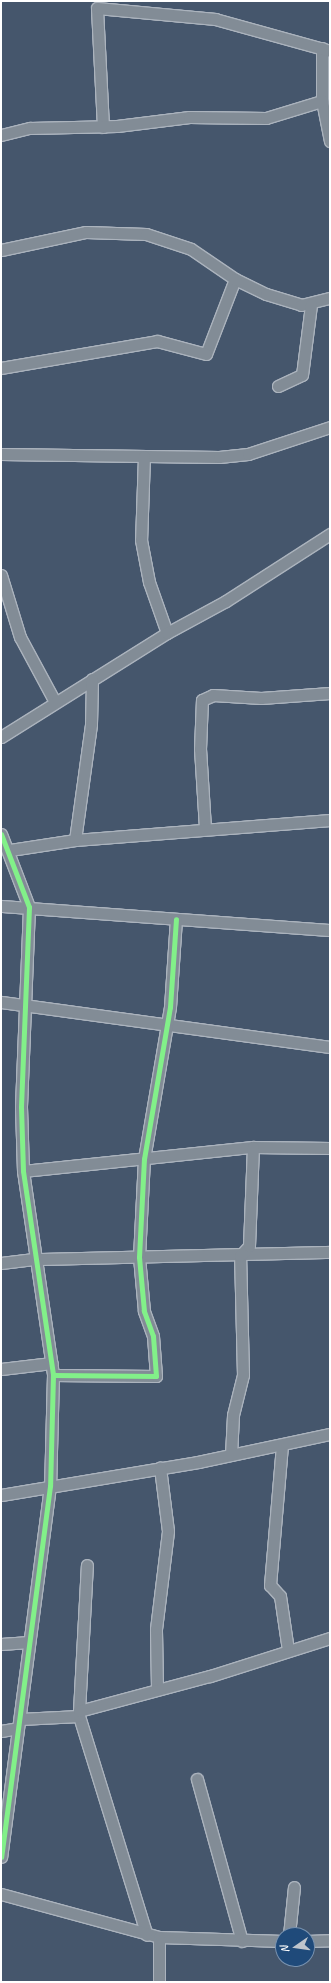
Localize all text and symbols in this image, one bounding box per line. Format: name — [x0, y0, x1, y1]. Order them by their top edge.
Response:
north arrow — [275, 1927, 315, 1967]
text: N — [277, 1945, 292, 1954]

